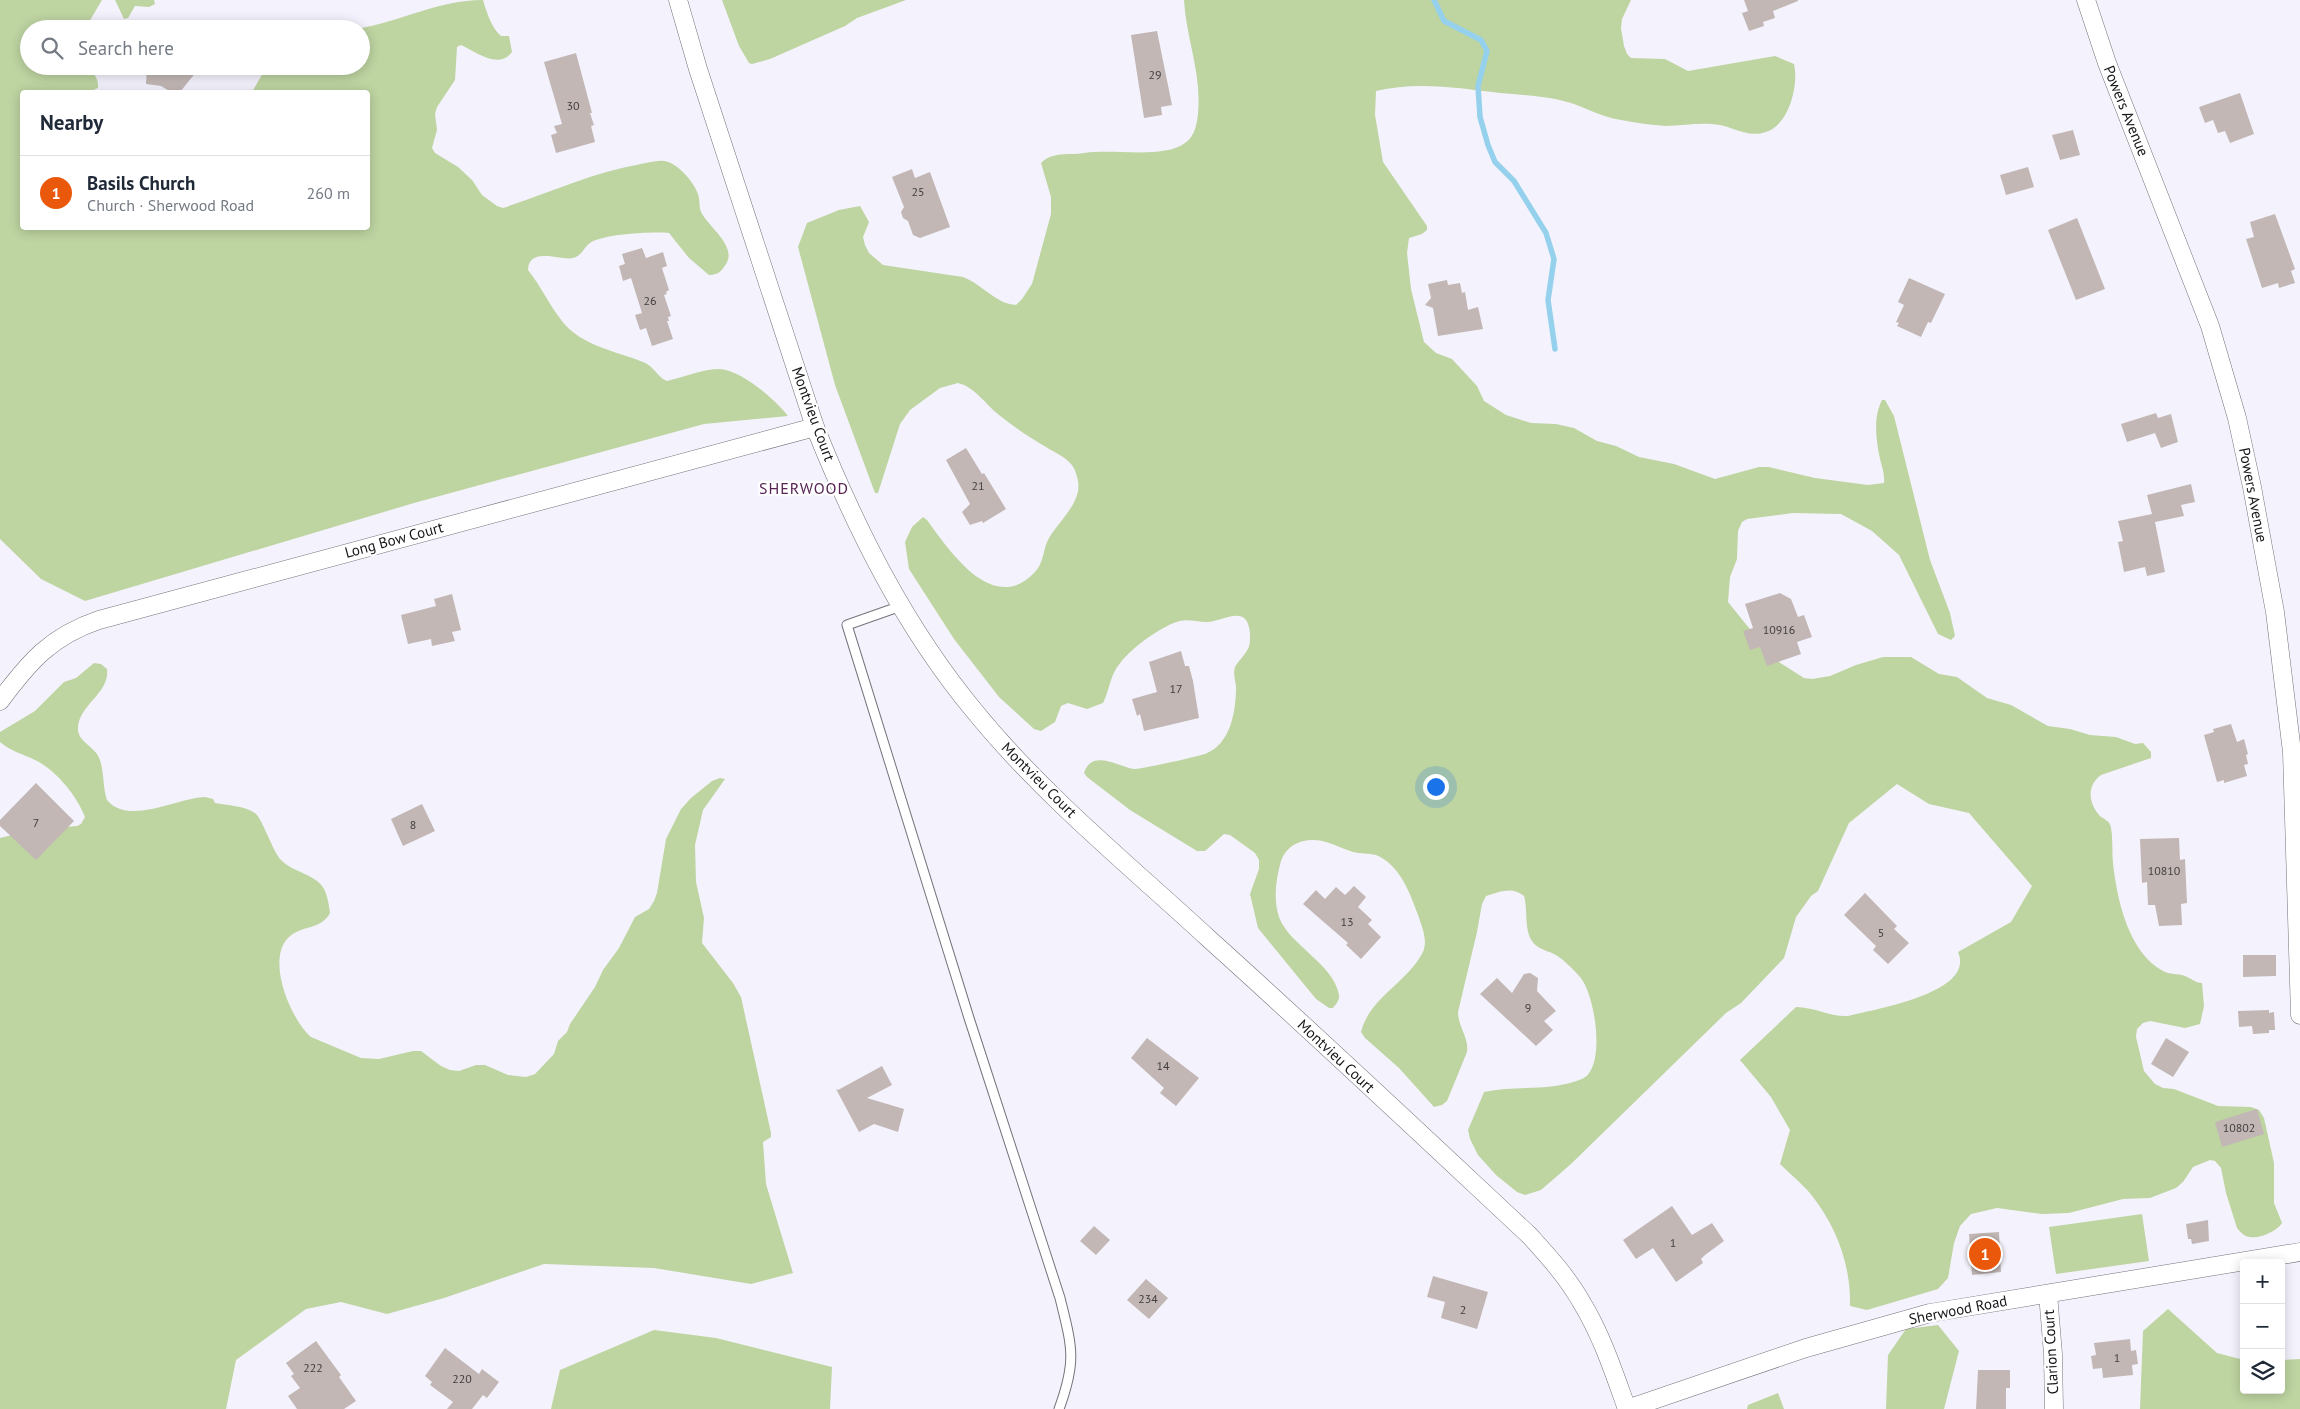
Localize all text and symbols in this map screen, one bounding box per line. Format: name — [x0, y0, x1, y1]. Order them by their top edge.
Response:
search box — [20, 20, 370, 75]
icon: search — [38, 34, 66, 62]
text: Search here — [78, 36, 174, 60]
street label: Powers Avenue — [2100, 63, 2153, 159]
house number: 29 — [1148, 67, 1162, 82]
house number: 30 — [566, 98, 580, 113]
text: Nearby — [40, 109, 103, 136]
text: Basils Church — [87, 171, 195, 195]
text: 1 — [51, 183, 61, 203]
text: 260 m — [307, 183, 350, 203]
house number: 25 — [911, 184, 925, 199]
text: Church · Sherwood Road — [87, 195, 254, 215]
house number: 26 — [643, 293, 657, 308]
street label: Montvieu Court — [788, 364, 839, 464]
street label: Powers Avenue — [2235, 446, 2272, 544]
district label: SHERWOOD — [759, 478, 849, 498]
house number: 21 — [971, 478, 985, 493]
street label: Long Bow Court — [342, 517, 445, 562]
house number: 10916 — [1763, 622, 1795, 637]
house number: 17 — [1169, 681, 1183, 696]
street label: Montvieu Court — [998, 738, 1081, 821]
your location — [1423, 774, 1449, 800]
house number: 7 — [33, 815, 39, 830]
house number: 8 — [410, 817, 416, 832]
house number: 10810 — [2148, 863, 2181, 878]
house number: 13 — [1340, 914, 1354, 929]
house number: 5 — [1878, 925, 1884, 940]
house number: 9 — [1525, 1000, 1531, 1015]
street label: Montvieu Court — [1294, 1015, 1379, 1096]
house number: 14 — [1156, 1058, 1170, 1073]
house number: 10802 — [2223, 1120, 2255, 1135]
house number: 1 — [1670, 1235, 1676, 1250]
pin: 1 — [1969, 1235, 2001, 1273]
map controls — [2240, 1259, 2285, 1394]
button: + — [2240, 1259, 2285, 1304]
house number: 234 — [1138, 1291, 1158, 1306]
street label: Sherwood Road — [1907, 1291, 2009, 1328]
house number: 2 — [1460, 1302, 1466, 1317]
button: − — [2240, 1304, 2285, 1349]
street label: Clarion Court — [2039, 1309, 2062, 1395]
button: layers — [2240, 1349, 2285, 1394]
house number: 1 — [2114, 1350, 2120, 1365]
house number: 222 — [303, 1360, 323, 1375]
house number: 220 — [452, 1371, 472, 1386]

